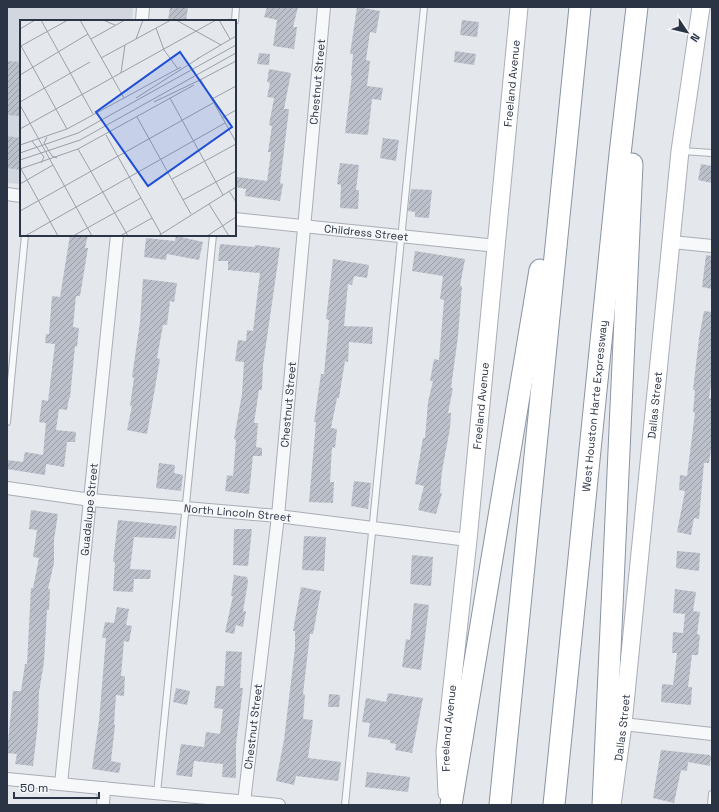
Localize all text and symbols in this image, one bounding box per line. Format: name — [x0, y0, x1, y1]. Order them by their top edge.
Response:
north arrow — [667, 12, 707, 52]
inset map — [20, 20, 236, 236]
text: N — [687, 31, 703, 45]
street label: Chestnut Street — [306, 38, 328, 125]
street label: Freeland Avenue — [501, 39, 523, 128]
street label: Childress Street — [323, 221, 409, 244]
street label: West Houston Harte Expressway — [579, 319, 610, 493]
street label: Chestnut Street — [277, 361, 299, 448]
street label: Freeland Avenue — [470, 362, 492, 450]
street label: Dallas Street — [644, 371, 665, 440]
street label: Guadalupe Street — [77, 462, 101, 556]
street label: North Lincoln Street — [183, 501, 292, 525]
street label: Chestnut Street — [241, 683, 265, 770]
street label: Freeland Avenue — [438, 684, 459, 772]
street label: Dallas Street — [611, 693, 633, 762]
scale bar — [14, 774, 99, 800]
text: 50 m — [20, 780, 48, 796]

